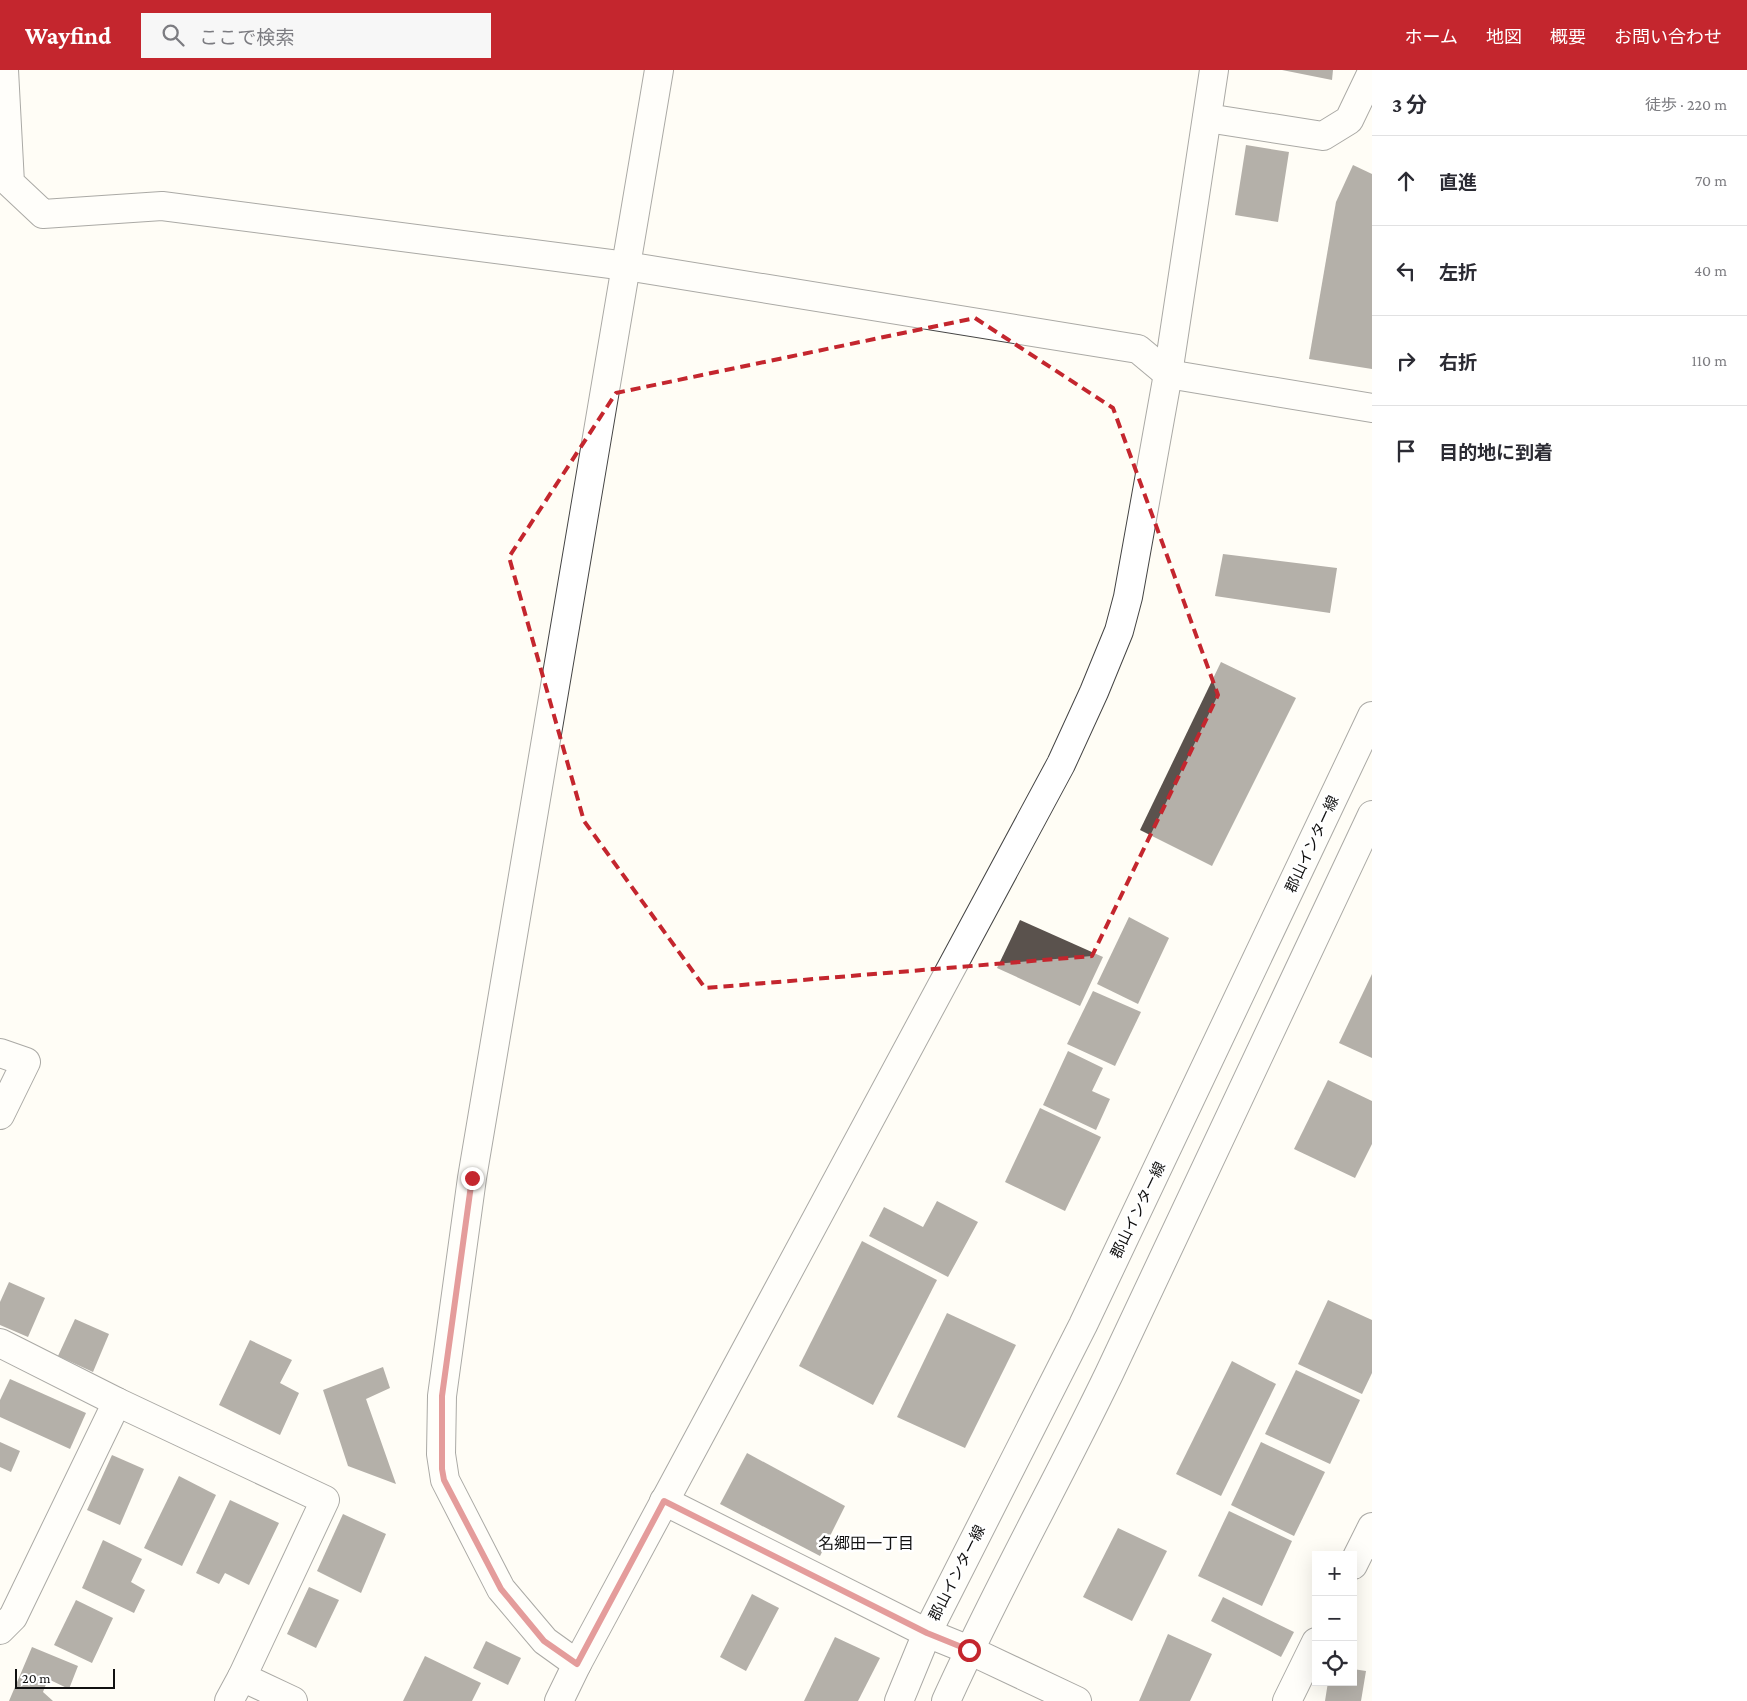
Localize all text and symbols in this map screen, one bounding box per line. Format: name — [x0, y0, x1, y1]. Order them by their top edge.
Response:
search box — [141, 13, 491, 58]
icon: search — [159, 21, 187, 49]
text: Wayfind — [25, 22, 111, 49]
text: ここで検索 — [199, 27, 294, 48]
text: ホーム — [1405, 27, 1458, 47]
text: 地図 — [1486, 27, 1522, 47]
text: 概要 — [1550, 27, 1586, 47]
text: お問い合わせ — [1614, 27, 1722, 47]
text: 3 分 — [1392, 93, 1427, 117]
text: 徒歩 · 220 m — [1645, 96, 1727, 113]
icon: ahead — [1392, 167, 1420, 195]
text: 直進 — [1439, 172, 1477, 193]
text: 70 m — [1695, 172, 1727, 189]
icon: left — [1392, 257, 1420, 285]
text: 左折 — [1439, 262, 1477, 283]
text: 40 m — [1694, 262, 1727, 279]
icon: right — [1392, 347, 1420, 375]
text: 右折 — [1439, 352, 1477, 373]
text: 110 m — [1691, 352, 1727, 369]
icon: arrive — [1392, 437, 1420, 465]
text: 目的地に到着 — [1439, 442, 1553, 463]
street label: 郡山インター線 — [1283, 793, 1341, 895]
street label: 郡山インター線 — [1108, 1159, 1168, 1261]
route end — [461, 1167, 484, 1190]
street label: 郡山インター線 — [926, 1523, 988, 1623]
district label: 名郷田一丁目 — [818, 1535, 914, 1552]
map controls — [1312, 1551, 1357, 1686]
button: + — [1312, 1551, 1357, 1596]
button: − — [1312, 1596, 1357, 1641]
route start — [958, 1639, 981, 1662]
button: locate — [1312, 1641, 1357, 1686]
scale bar — [15, 1666, 115, 1689]
text: 20 m — [22, 1670, 50, 1686]

